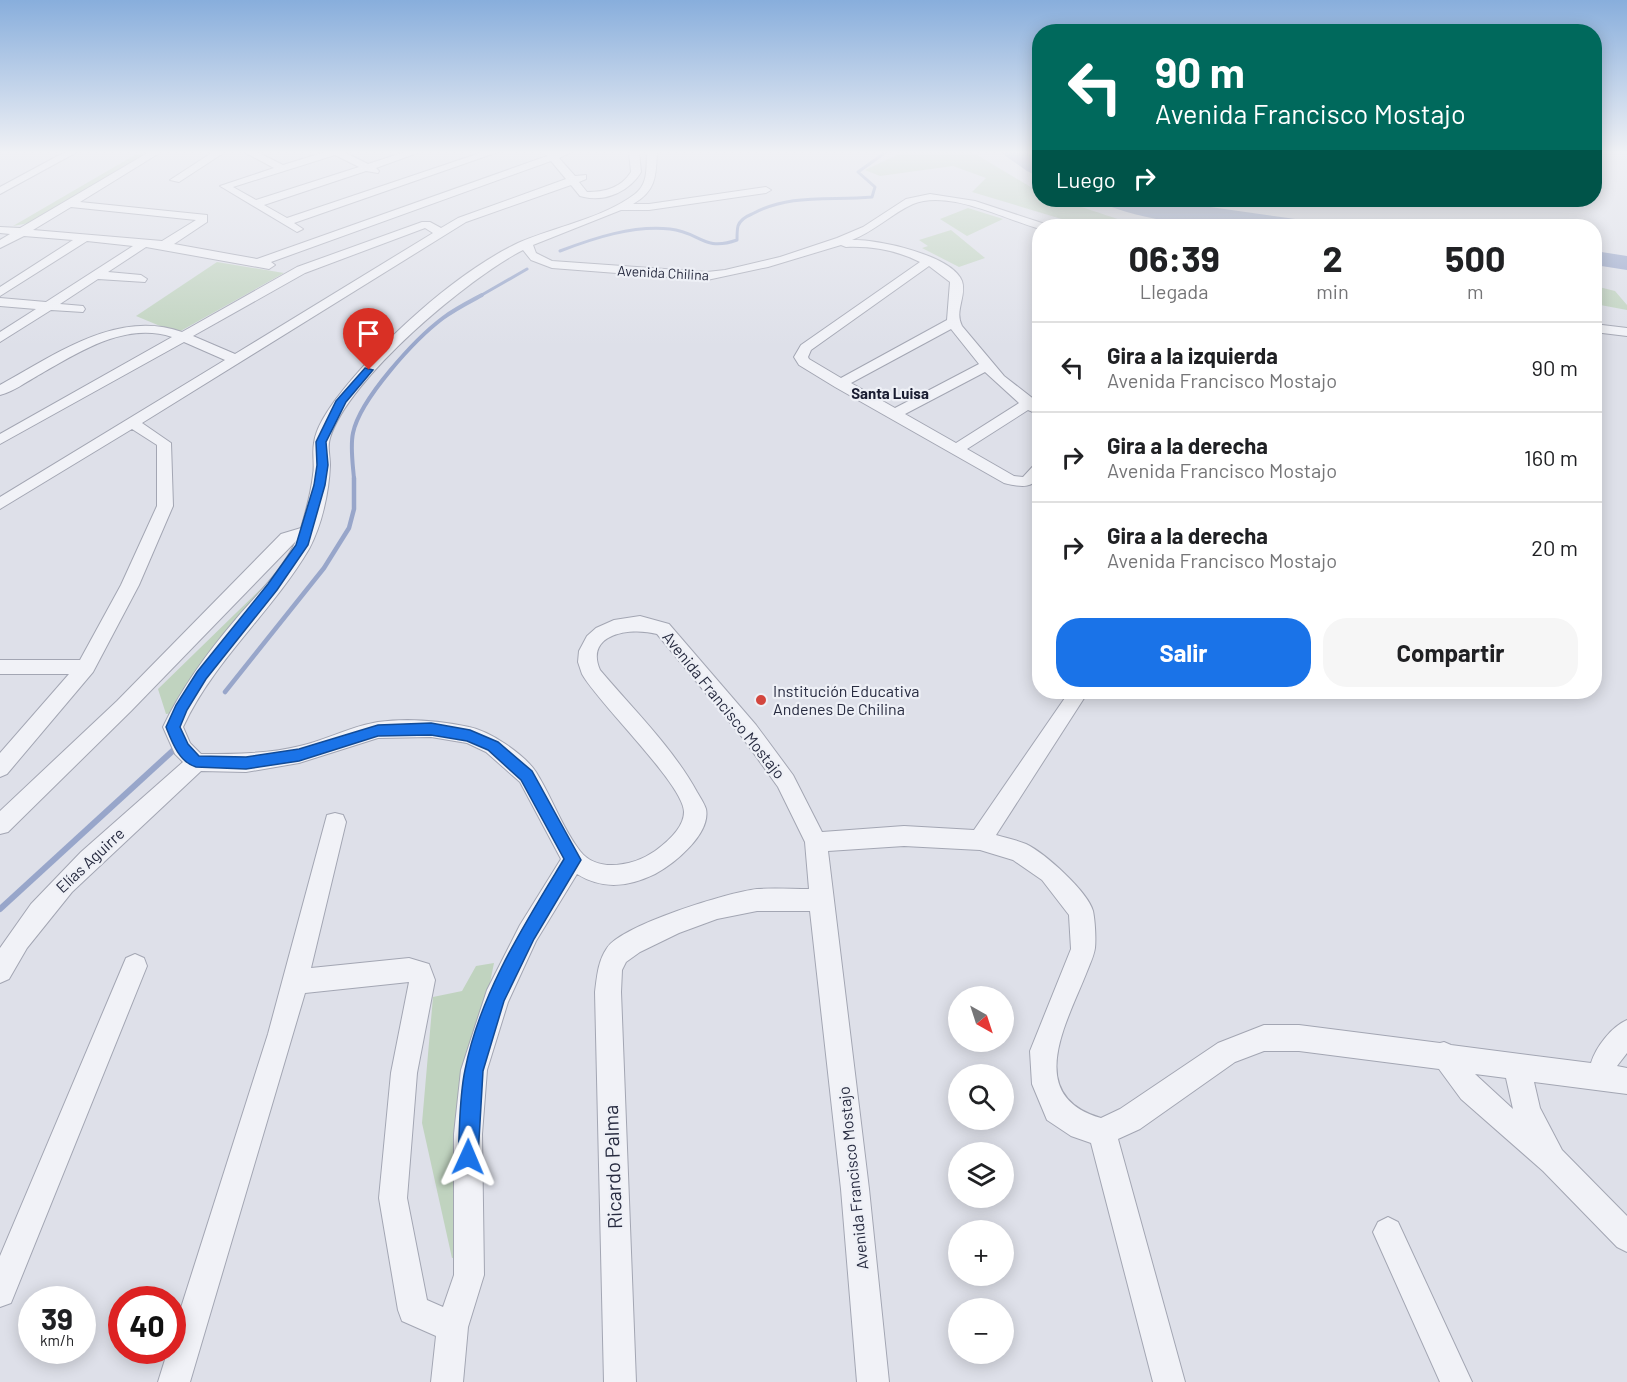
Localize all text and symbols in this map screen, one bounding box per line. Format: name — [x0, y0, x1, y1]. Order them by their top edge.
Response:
text: 90 m — [1155, 46, 1245, 96]
icon: left — [1056, 48, 1134, 126]
text: Avenida Francisco Mostajo — [1155, 97, 1466, 129]
icon: right — [1128, 162, 1161, 195]
text: Luego — [1056, 166, 1116, 192]
text: 06:39 — [1128, 236, 1220, 279]
text: 2 — [1322, 236, 1343, 279]
text: 500 — [1445, 236, 1506, 279]
street label: Avenida Chilina — [617, 262, 709, 283]
text: Llegada — [1140, 279, 1208, 303]
text: min — [1316, 279, 1349, 303]
text: m — [1467, 279, 1484, 303]
pin — [343, 308, 394, 370]
icon: arrive — [352, 317, 385, 350]
text: Gira a la izquierda — [1107, 342, 1278, 368]
icon: left — [1056, 351, 1089, 384]
text: 90 m — [1532, 354, 1578, 380]
text: Avenida Francisco Mostajo — [1107, 368, 1337, 392]
district label: Santa Luisa — [851, 384, 929, 402]
text: Gira a la derecha — [1107, 432, 1268, 458]
icon: right — [1056, 441, 1089, 474]
text: 160 m — [1524, 444, 1578, 470]
text: Avenida Francisco Mostajo — [1107, 458, 1337, 482]
text: Gira a la derecha — [1107, 522, 1268, 548]
icon: right — [1056, 531, 1089, 564]
text: 20 m — [1531, 534, 1578, 560]
text: Avenida Francisco Mostajo — [1107, 548, 1337, 572]
button: Salir — [1056, 618, 1311, 687]
button: Compartir — [1323, 618, 1578, 687]
street label: Avenida Francisco Mostajo — [659, 627, 790, 782]
place label: Institución Educativa Andenes De Chilina — [773, 681, 919, 718]
marker: Institución Educativa Andenes De Chilina — [754, 693, 768, 707]
street label: Elías Aguirre — [52, 823, 128, 896]
north arrow — [948, 986, 1014, 1052]
map controls — [948, 986, 1014, 1364]
button: search — [948, 1064, 1014, 1130]
street label: Avenida Francisco Mostajo — [833, 1086, 872, 1271]
street label: Ricardo Palma — [598, 1104, 626, 1230]
position arrow — [436, 1125, 500, 1189]
button: layers — [948, 1142, 1014, 1208]
button: + — [948, 1220, 1014, 1286]
speed limit sign: 40 — [108, 1286, 186, 1364]
button: − — [948, 1298, 1014, 1364]
text: 39 — [41, 1300, 73, 1336]
text: km/h — [40, 1331, 74, 1349]

